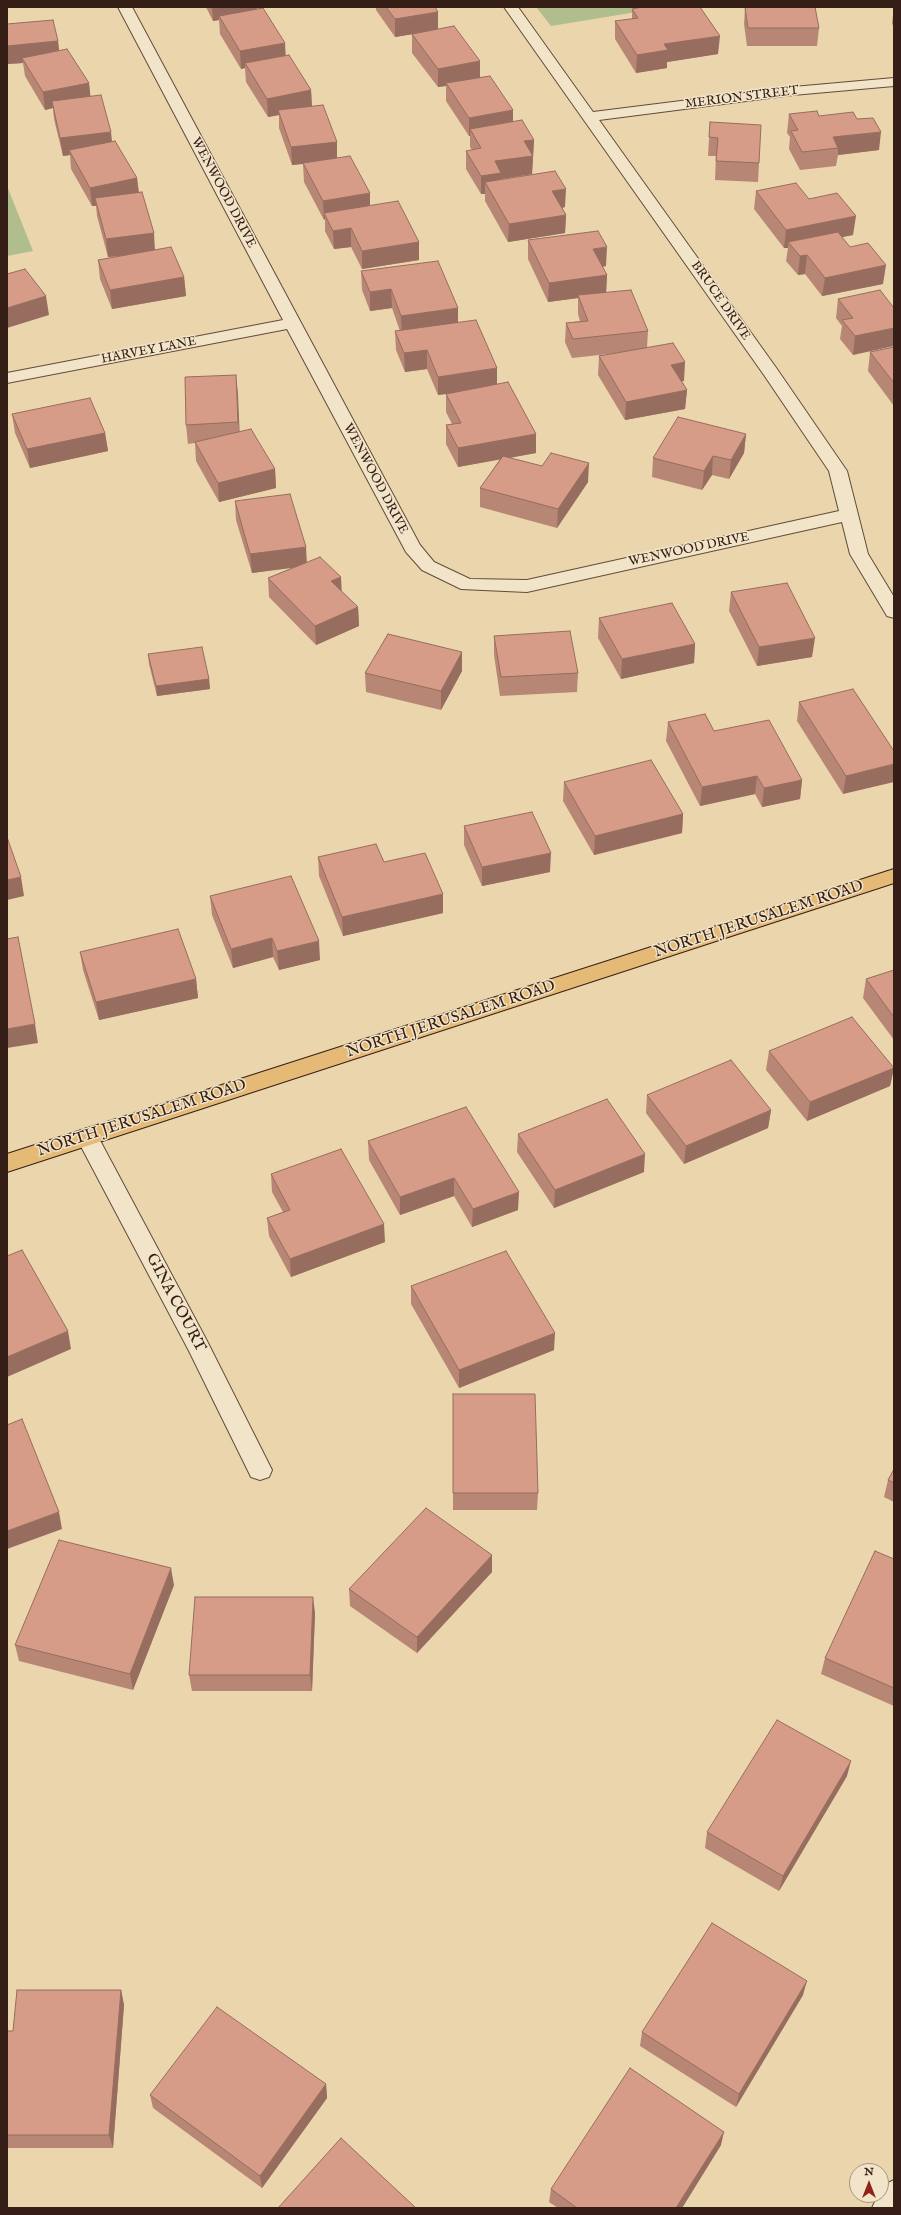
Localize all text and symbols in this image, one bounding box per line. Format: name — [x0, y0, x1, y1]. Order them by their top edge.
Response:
street label: MERION STREET — [684, 83, 800, 113]
street label: WENWOOD DRIVE — [187, 135, 259, 251]
street label: BRUCE DRIVE — [687, 258, 753, 344]
street label: HARVEY LANE — [100, 334, 198, 368]
street label: WENWOOD DRIVE — [339, 421, 411, 537]
street label: WENWOOD DRIVE — [627, 530, 751, 570]
street label: NORTH JERUSALEM ROAD — [652, 877, 866, 963]
street label: NORTH JERUSALEM ROAD — [344, 977, 558, 1063]
street label: NORTH JERUSALEM ROAD — [35, 1076, 249, 1162]
street label: GINA COURT — [141, 1250, 209, 1356]
north arrow — [849, 2163, 889, 2203]
text: N — [864, 2165, 874, 2179]

